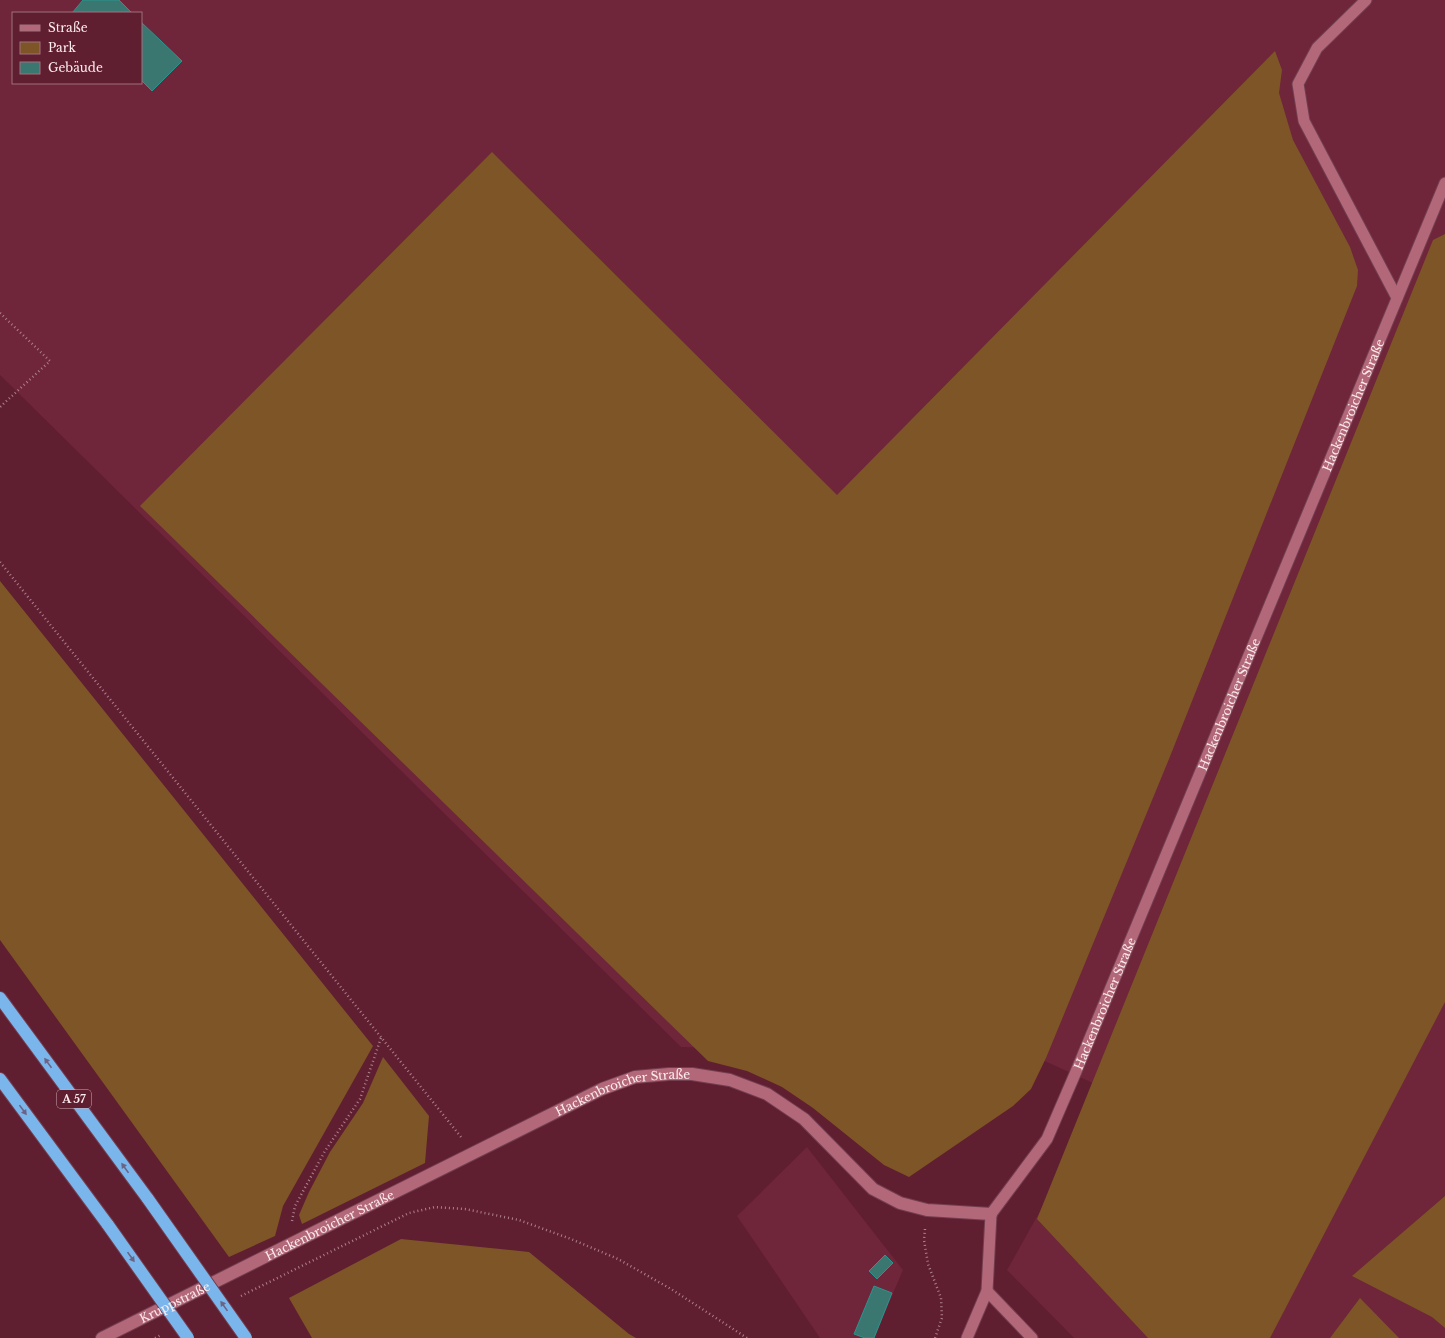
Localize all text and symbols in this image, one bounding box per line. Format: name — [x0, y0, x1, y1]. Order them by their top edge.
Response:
legend — [12, 12, 142, 84]
text: Straße — [48, 20, 88, 35]
text: Park — [48, 40, 76, 55]
text: Gebäude — [48, 60, 103, 75]
street label: Hackenbroicher Straße — [1319, 336, 1387, 473]
street label: Hackenbroicher Straße — [1194, 636, 1263, 773]
street label: Hackenbroicher Straße — [1070, 935, 1138, 1072]
one-way arrow — [44, 1058, 52, 1069]
street label: Hackenbroicher Straße — [553, 1067, 690, 1119]
road number: A 57 — [57, 1090, 91, 1108]
one-way arrow — [19, 1105, 27, 1116]
one-way arrow — [121, 1162, 129, 1173]
street label: Hackenbroicher Straße — [263, 1186, 396, 1263]
one-way arrow — [127, 1252, 135, 1262]
street label: Kruppstraße — [137, 1278, 212, 1326]
one-way arrow — [220, 1301, 228, 1311]

